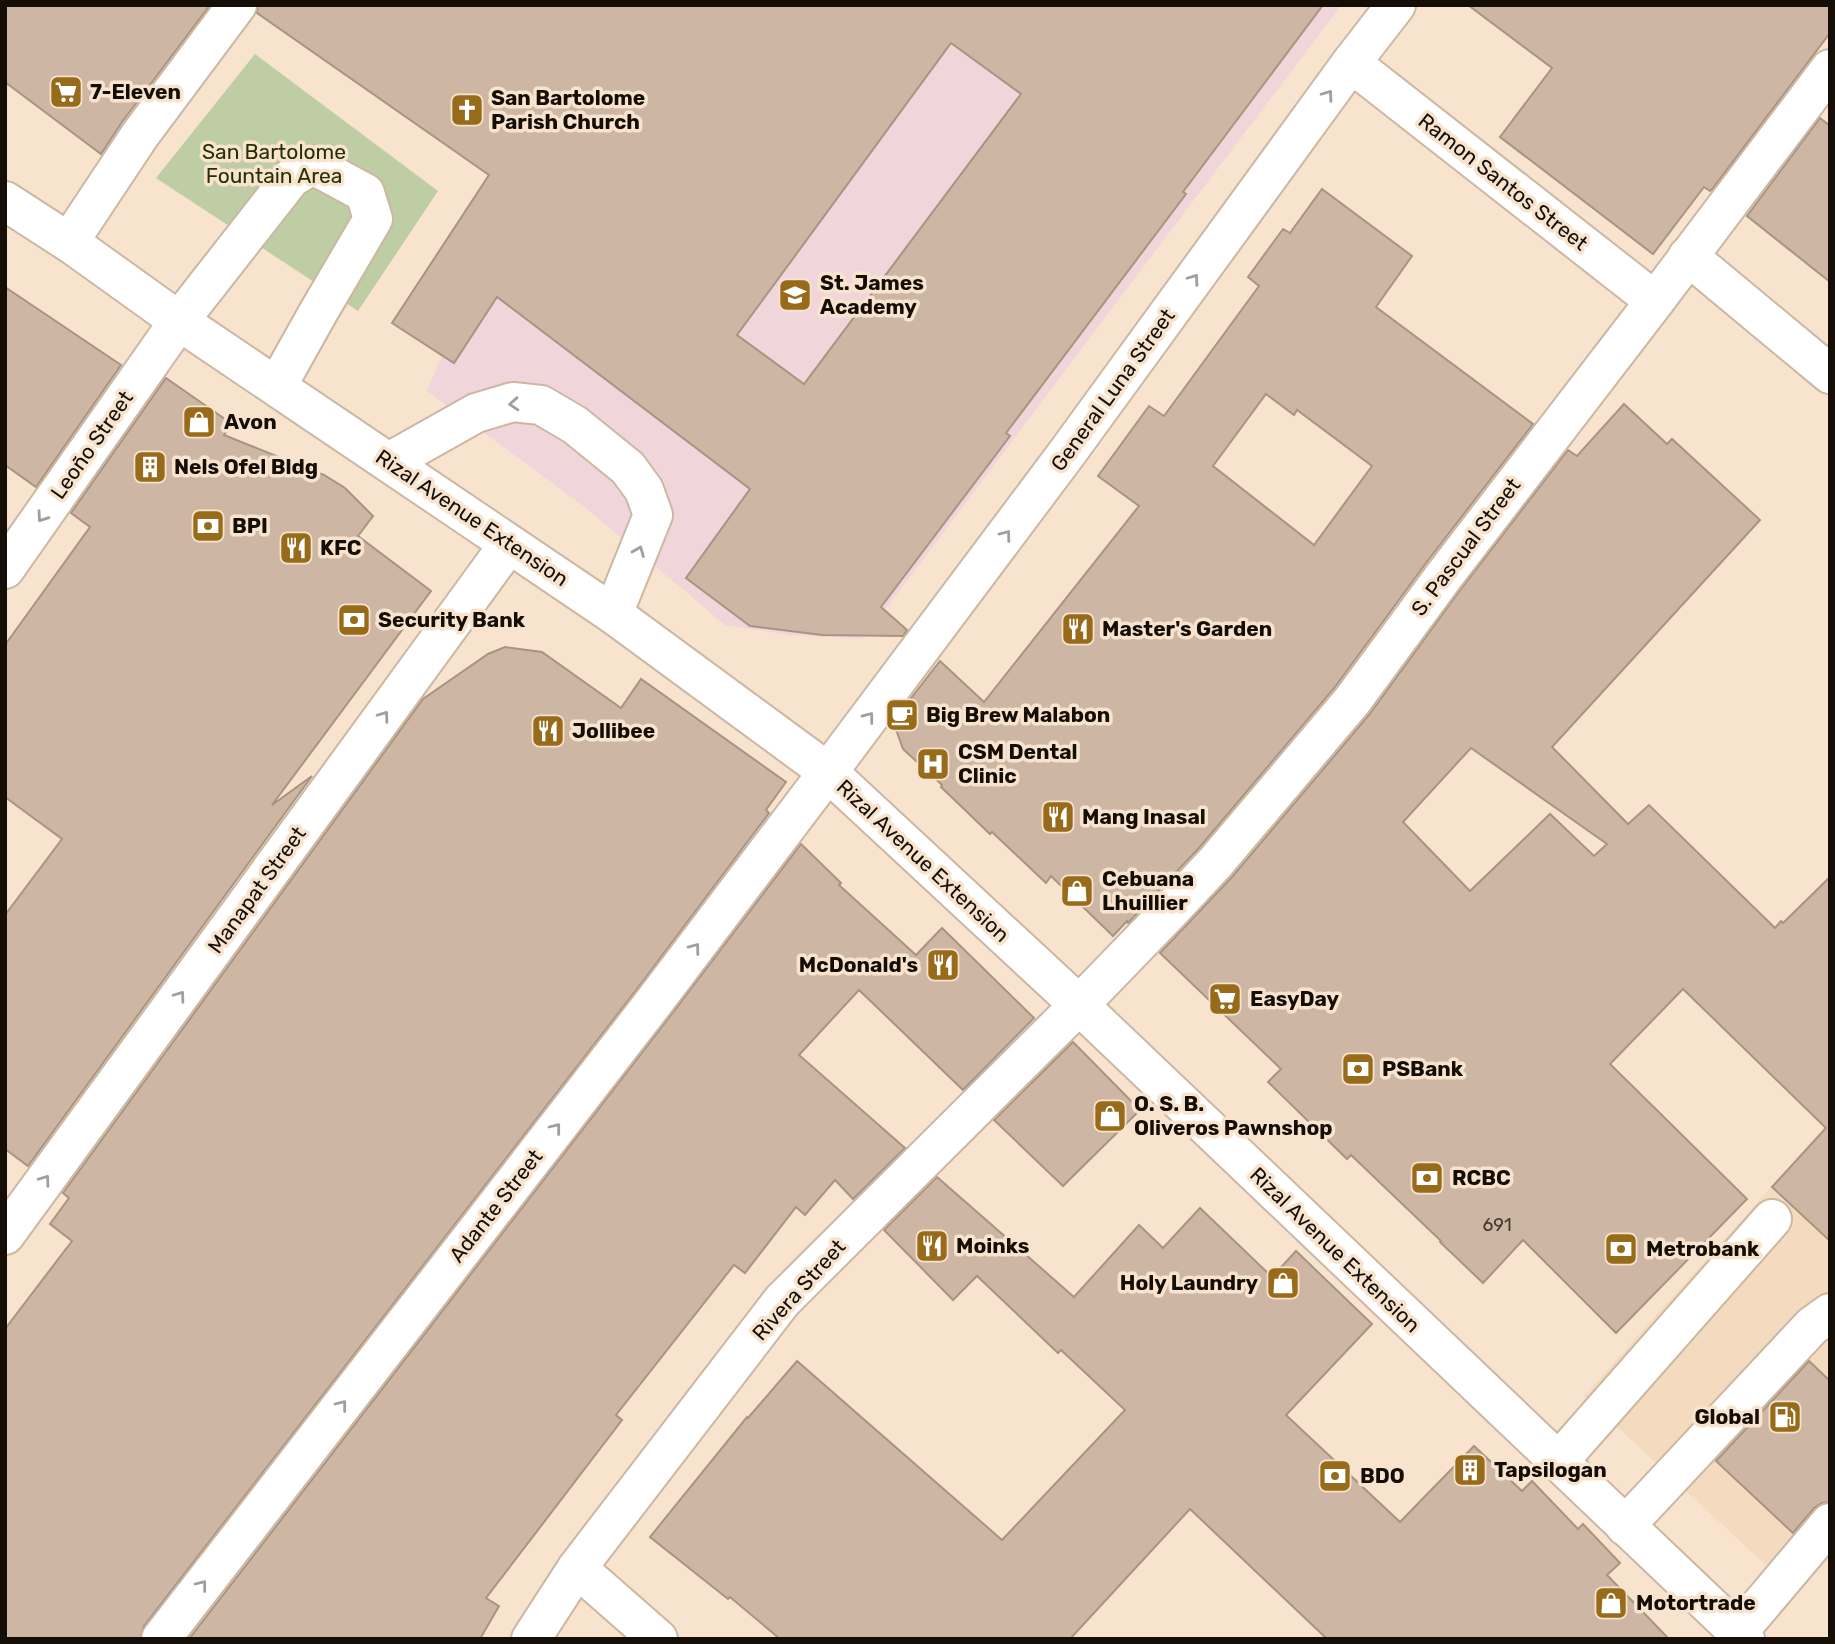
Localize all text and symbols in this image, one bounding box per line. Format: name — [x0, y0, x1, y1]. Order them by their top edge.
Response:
supermarket icon: 7-Eleven — [47, 73, 85, 111]
place label: 7-Eleven — [90, 79, 181, 104]
place label: San Bartolome Parish Church — [491, 85, 645, 134]
one-way arrow — [1319, 90, 1332, 103]
church icon: San Bartolome Parish Church — [448, 91, 486, 129]
street label: Ramon Santos Street — [1414, 108, 1593, 255]
park label: San Bartolome Fountain Area — [202, 139, 346, 188]
place label: St. James Academy — [820, 270, 924, 319]
one-way arrow — [1186, 274, 1198, 287]
school or university icon: St. James Academy — [776, 276, 814, 314]
street label: General Luna Street — [1045, 304, 1180, 476]
street label: Leoño Street — [45, 386, 138, 504]
one-way arrow — [508, 396, 519, 411]
shop icon: Avon — [180, 403, 218, 441]
place label: Avon — [224, 409, 277, 434]
street label: Rizal Avenue Extension — [371, 444, 573, 591]
building icon: Nels Ofel Bldg — [131, 448, 169, 486]
place label: Nels Ofel Bldg — [174, 454, 318, 479]
street label: S. Pascual Street — [1406, 473, 1525, 620]
bank icon: BPI — [189, 507, 227, 545]
one-way arrow — [38, 509, 50, 522]
place label: BPI — [232, 513, 268, 538]
restaurant icon: KFC — [277, 529, 315, 567]
one-way arrow — [997, 531, 1010, 543]
place label: KFC — [320, 535, 362, 560]
one-way arrow — [631, 545, 645, 558]
bank icon: Security Bank — [335, 601, 373, 639]
place label: Security Bank — [378, 607, 526, 632]
restaurant icon: Master's Garden — [1059, 610, 1097, 648]
place label: Master's Garden — [1102, 616, 1272, 641]
cafe icon: Big Brew Malabon — [883, 696, 921, 734]
place label: Big Brew Malabon — [926, 702, 1110, 727]
one-way arrow — [376, 711, 388, 724]
restaurant icon: Jollibee — [529, 712, 567, 750]
one-way arrow — [861, 713, 873, 725]
place label: Jollibee — [572, 718, 655, 743]
place label: CSM Dental Clinic — [958, 739, 1078, 788]
hospital icon: CSM Dental Clinic — [914, 745, 952, 783]
street label: Rizal Avenue Extension — [832, 774, 1015, 947]
restaurant icon: Mang Inasal — [1039, 798, 1077, 836]
place label: Mang Inasal — [1082, 804, 1206, 829]
street label: Manapat Street — [202, 821, 311, 958]
place label: Cebuana Lhuillier — [1102, 866, 1194, 915]
shop icon: Cebuana Lhuillier — [1058, 872, 1096, 910]
one-way arrow — [687, 943, 700, 955]
restaurant icon: McDonald's — [924, 946, 962, 984]
place label: McDonald's — [799, 952, 918, 977]
supermarket icon: EasyDay — [1206, 980, 1244, 1018]
place label: EasyDay — [1250, 986, 1340, 1011]
one-way arrow — [171, 991, 184, 1004]
bank icon: PSBank — [1339, 1050, 1377, 1088]
place label: PSBank — [1382, 1056, 1464, 1081]
place label: O. S. B. Oliveros Pawnshop — [1134, 1091, 1333, 1140]
shop icon: O. S. B. Oliveros Pawnshop — [1091, 1097, 1129, 1135]
one-way arrow — [548, 1124, 561, 1136]
street label: Adante Street — [444, 1144, 547, 1267]
bank icon: RCBC — [1408, 1159, 1446, 1197]
street label: Rizal Avenue Extension — [1245, 1162, 1426, 1337]
place label: RCBC — [1452, 1165, 1511, 1190]
one-way arrow — [37, 1175, 50, 1188]
house number: 691 — [1482, 1214, 1512, 1236]
restaurant icon: Moinks — [913, 1227, 951, 1265]
bank icon: Metrobank — [1602, 1230, 1640, 1268]
place label: Moinks — [956, 1233, 1029, 1258]
street label: Rivera Street — [747, 1234, 850, 1345]
place label: Metrobank — [1646, 1236, 1760, 1261]
shop icon: Holy Laundry — [1264, 1264, 1302, 1302]
place label: Holy Laundry — [1120, 1270, 1258, 1295]
fuel station icon: Global — [1766, 1398, 1804, 1436]
one-way arrow — [333, 1400, 346, 1413]
place label: Global — [1694, 1404, 1760, 1429]
building icon: Tapsilogan — [1451, 1451, 1489, 1489]
bank icon: BDO — [1316, 1457, 1354, 1495]
place label: Tapsilogan — [1494, 1457, 1607, 1482]
place label: BDO — [1360, 1463, 1405, 1488]
one-way arrow — [194, 1580, 207, 1592]
shop icon: Motortrade — [1592, 1584, 1630, 1622]
place label: Motortrade — [1636, 1590, 1756, 1615]

